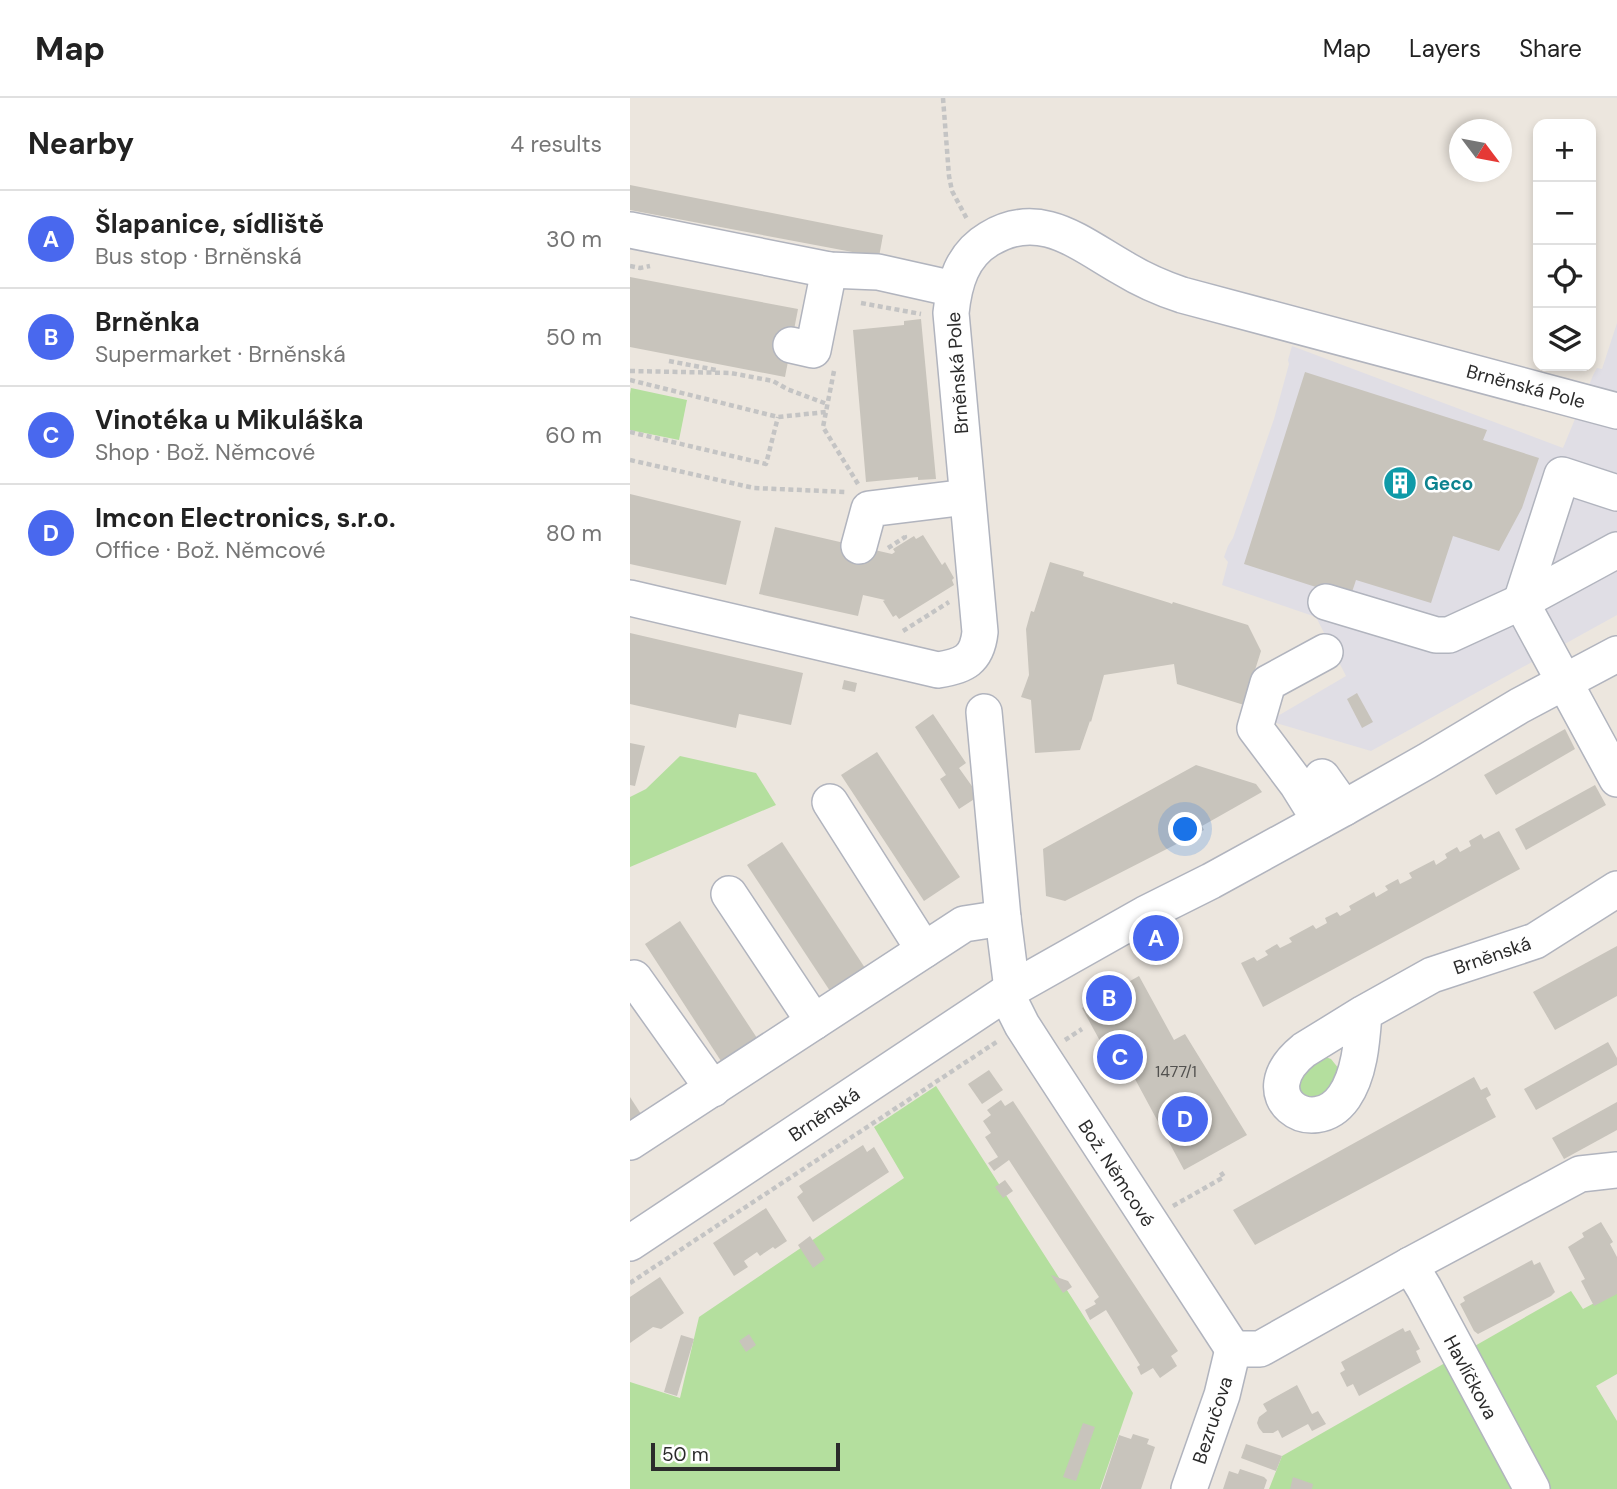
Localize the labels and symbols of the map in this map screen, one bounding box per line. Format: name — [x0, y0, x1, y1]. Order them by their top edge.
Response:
north arrow — [1449, 119, 1512, 182]
street label: Brněnská Pole — [941, 311, 974, 435]
street label: Brněnská Pole — [1464, 359, 1588, 414]
building icon: Geco — [1381, 464, 1419, 502]
place label: Geco — [1424, 471, 1473, 496]
your location — [1168, 812, 1202, 846]
pin: A — [1133, 912, 1179, 964]
street label: Brněnská — [1450, 931, 1534, 980]
pin: B — [1086, 972, 1132, 1024]
pin: C — [1097, 1031, 1143, 1083]
house number: 1477/1 — [1155, 1061, 1197, 1082]
street label: Brněnská — [784, 1082, 865, 1147]
pin: D — [1162, 1093, 1208, 1145]
street label: Bož. Němcové — [1073, 1115, 1161, 1232]
street label: Havlíčkova — [1438, 1331, 1503, 1424]
street label: Bezručova — [1187, 1373, 1238, 1467]
scale bar — [651, 1440, 840, 1472]

